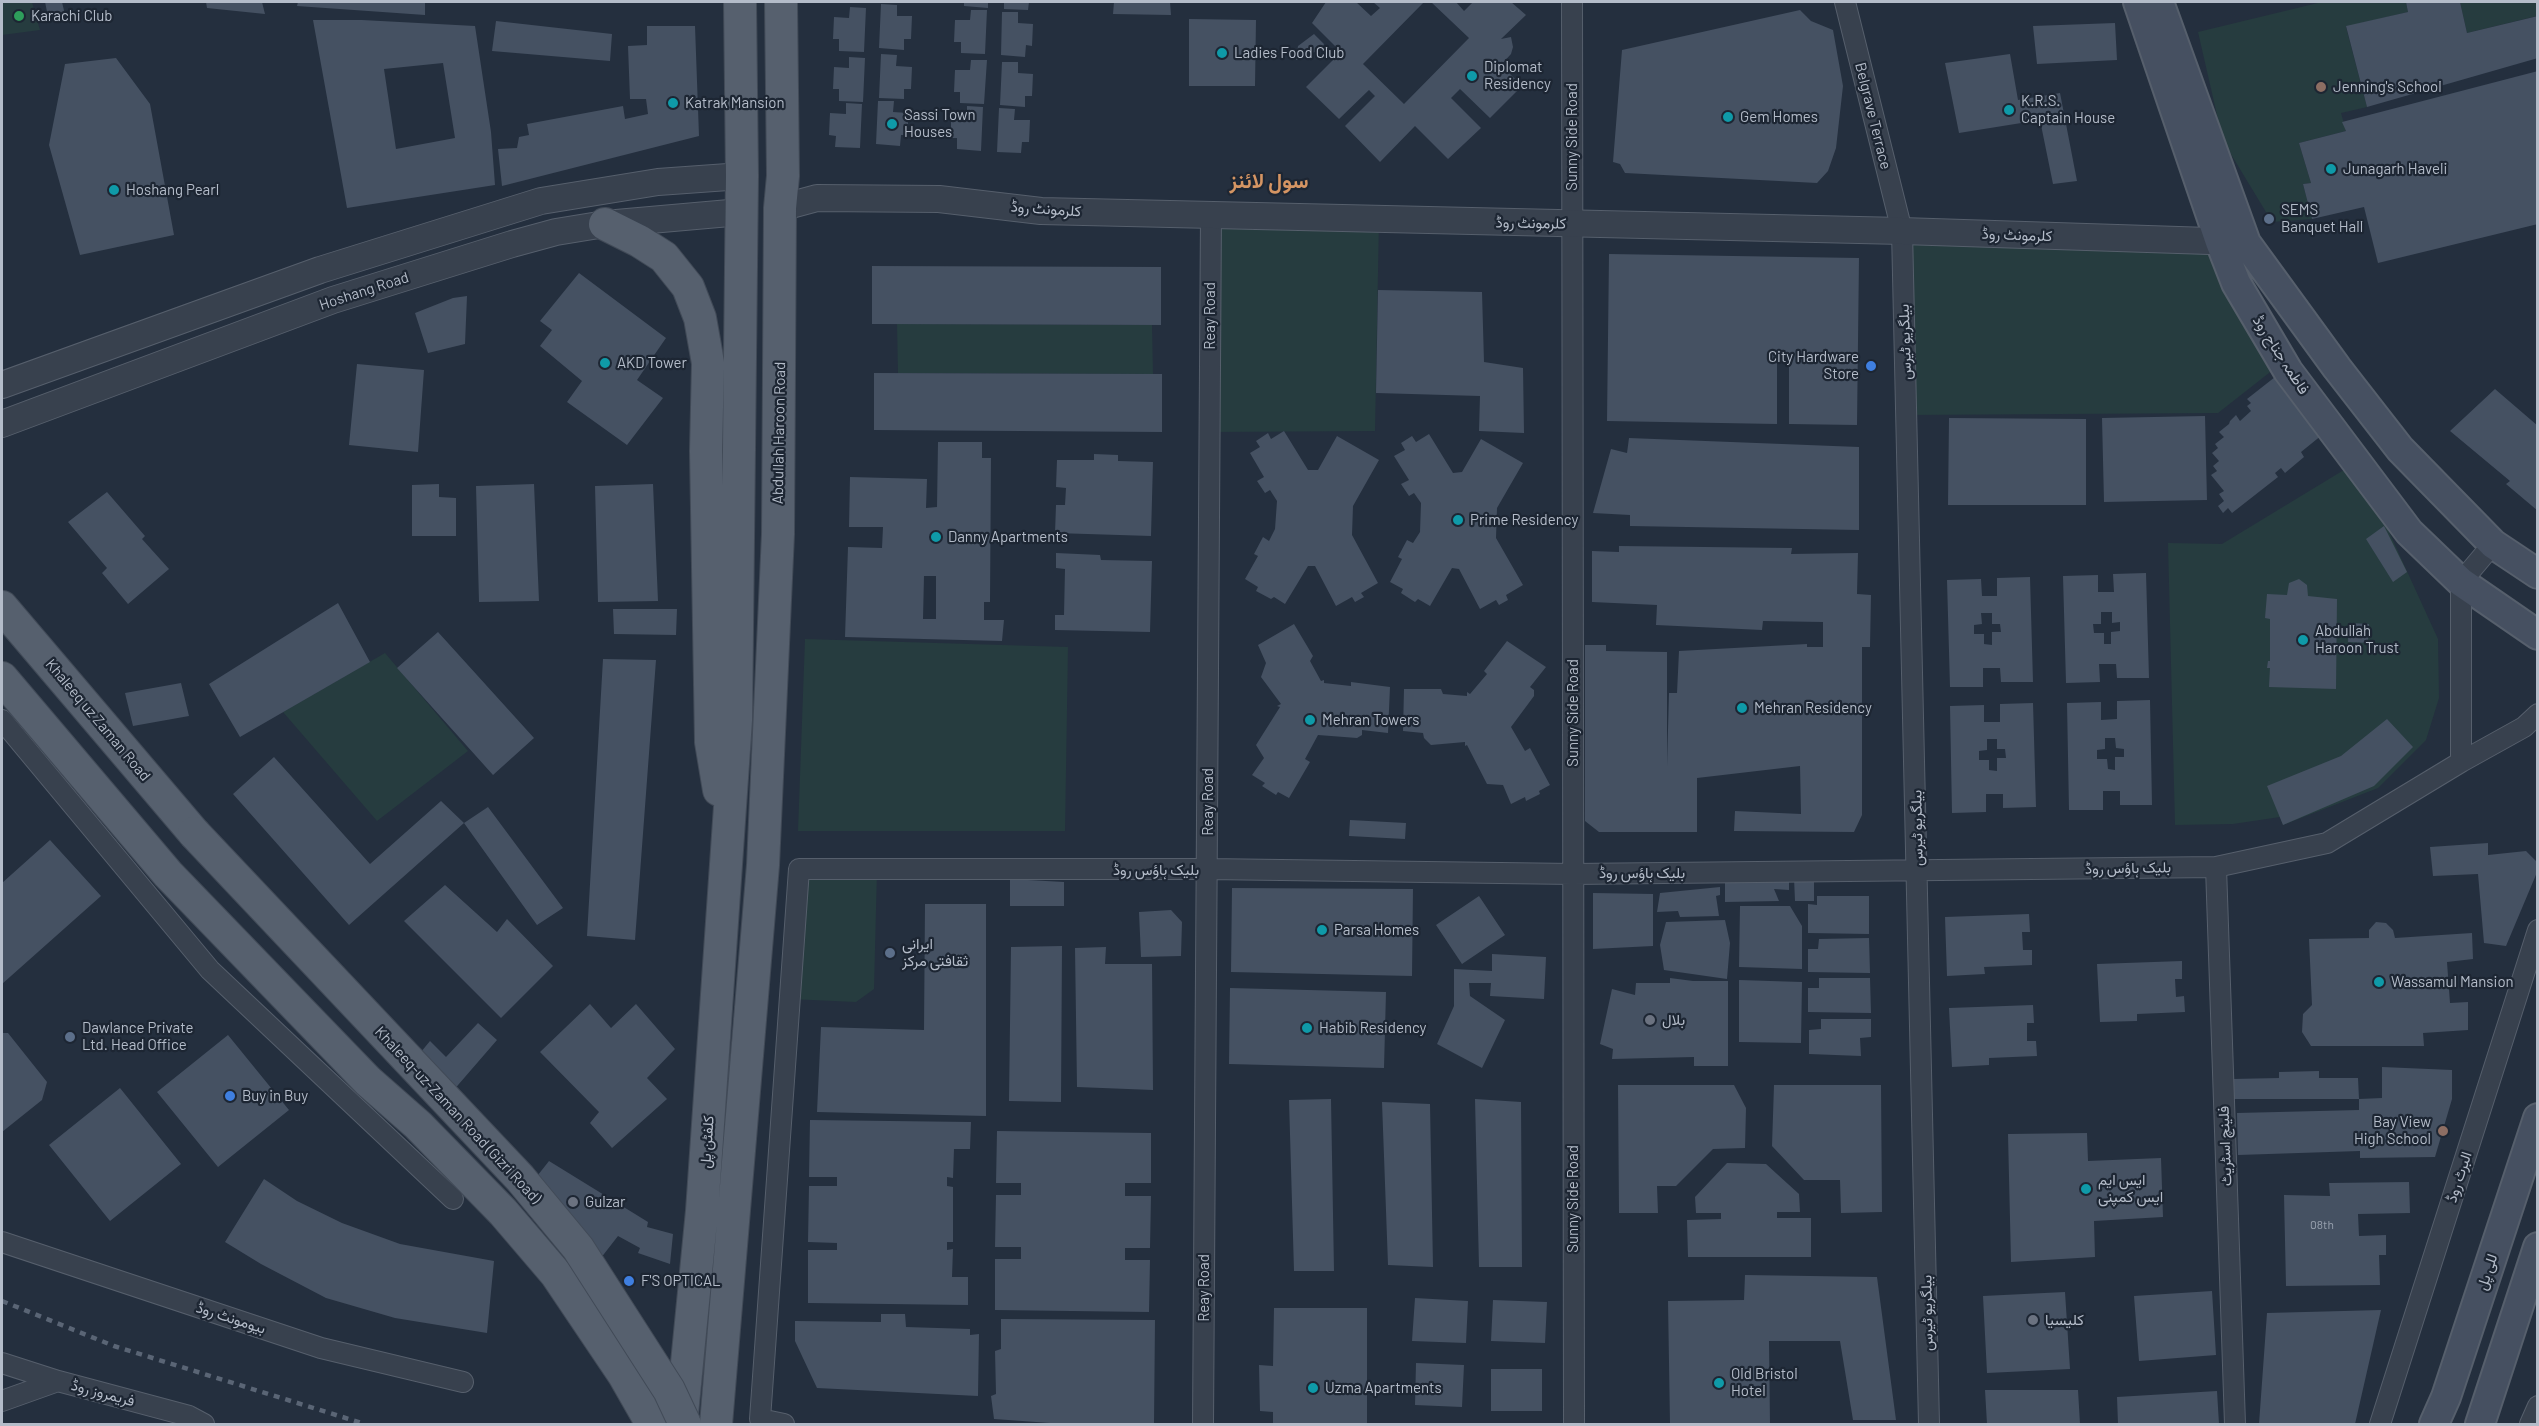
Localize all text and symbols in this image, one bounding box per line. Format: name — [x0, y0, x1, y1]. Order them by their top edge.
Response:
place label: Karachi Club — [31, 7, 112, 25]
marker: Karachi Club — [12, 9, 26, 23]
place label: Ladies Food Club — [1234, 44, 1345, 62]
marker: Ladies Food Club — [1215, 46, 1229, 60]
place label: Diplomat Residency — [1484, 58, 1551, 93]
street label: Belgrave Terrace — [1851, 61, 1895, 171]
marker: Diplomat Residency — [1465, 69, 1479, 83]
place label: Jenning's School — [2333, 78, 2442, 96]
marker: Jenning's School — [2314, 80, 2328, 94]
street label: Sunny Side Road — [1563, 83, 1581, 191]
place label: K.R.S. Captain House — [2021, 92, 2115, 127]
place label: Katrak Mansion — [685, 94, 785, 112]
marker: Katrak Mansion — [666, 96, 680, 110]
marker: K.R.S. Captain House — [2002, 103, 2016, 117]
place label: Sassi Town Houses — [904, 106, 976, 141]
place label: Gem Homes — [1740, 108, 1818, 126]
marker: Gem Homes — [1721, 110, 1735, 124]
marker: Sassi Town Houses — [885, 117, 899, 131]
place label: Junagarh Haveli — [2343, 160, 2447, 178]
marker: Junagarh Haveli — [2324, 162, 2338, 176]
district label: سول لائنز — [1230, 168, 1308, 194]
place label: Hoshang Pearl — [126, 181, 219, 199]
marker: Hoshang Pearl — [107, 183, 121, 197]
street label: کلرمونٹ روڈ — [1010, 198, 1082, 220]
place label: SEMS Banquet Hall — [2281, 201, 2363, 236]
marker: SEMS Banquet Hall — [2262, 212, 2276, 226]
street label: کلرمونٹ روڈ — [1496, 213, 1566, 233]
street label: کلرمونٹ روڈ — [1981, 225, 2053, 245]
street label: Hoshang Road — [317, 268, 411, 314]
street label: Reay Road — [1201, 282, 1219, 350]
street label: بیلگریو ٹیرس — [1895, 304, 1915, 380]
street label: فاطمہ جناح روڈ — [2249, 312, 2313, 398]
place label: City Hardware Store — [1768, 348, 1859, 383]
place label: AKD Tower — [617, 354, 687, 372]
marker: AKD Tower — [598, 356, 612, 370]
marker: City Hardware Store — [1864, 359, 1878, 373]
street label: Abdullah Haroon Road — [769, 362, 789, 504]
place label: Prime Residency — [1470, 511, 1578, 529]
marker: Prime Residency — [1451, 513, 1465, 527]
place label: Danny Apartments — [948, 528, 1068, 546]
marker: Danny Apartments — [929, 530, 943, 544]
place label: Abdullah Haroon Trust — [2315, 622, 2399, 657]
marker: Abdullah Haroon Trust — [2296, 633, 2310, 647]
street label: Khaleeq uz Zaman Road — [42, 655, 154, 785]
street label: Sunny Side Road — [1564, 659, 1582, 767]
place label: Mehran Residency — [1754, 699, 1872, 717]
marker: Mehran Residency — [1735, 701, 1749, 715]
place label: Mehran Towers — [1322, 711, 1420, 729]
marker: Mehran Towers — [1303, 713, 1317, 727]
street label: Reay Road — [1199, 768, 1217, 836]
street label: بیلگریو ٹیرس — [1907, 790, 1927, 866]
street label: بلیک ہاؤس روڈ — [2085, 858, 2171, 878]
street label: بلیک ہاؤس روڈ — [1113, 861, 1199, 879]
street label: بلیک ہاؤس روڈ — [1599, 864, 1685, 882]
place label: Parsa Homes — [1334, 921, 1419, 939]
marker: Parsa Homes — [1315, 923, 1329, 937]
place label: ایرانی ثقافتی مرکز — [902, 935, 968, 970]
marker: ایرانی ثقافتی مرکز — [883, 946, 897, 960]
place label: Wassamul Mansion — [2391, 973, 2514, 991]
marker: Wassamul Mansion — [2372, 975, 2386, 989]
place label: بلال — [1662, 1011, 1685, 1029]
marker: بلال — [1643, 1013, 1657, 1027]
place label: Dawlance Private Ltd. Head Office — [82, 1019, 193, 1054]
place label: Habib Residency — [1319, 1019, 1427, 1037]
marker: Habib Residency — [1300, 1021, 1314, 1035]
street label: Khaleeq-uz-Zaman Road (Gizri Road) — [371, 1023, 545, 1207]
marker: Dawlance Private Ltd. Head Office — [63, 1030, 77, 1044]
place label: Buy in Buy — [242, 1087, 308, 1105]
marker: Buy in Buy — [223, 1089, 237, 1103]
street label: فلینچ اسٹریٹ — [2215, 1106, 2235, 1186]
place label: Bay View High School — [2354, 1113, 2431, 1148]
street label: کلفٹن پل — [696, 1115, 718, 1169]
marker: Bay View High School — [2436, 1124, 2450, 1138]
street label: Sunny Side Road — [1564, 1145, 1582, 1253]
street label: البرٹ روڈ — [2442, 1149, 2476, 1205]
place label: ایس ایم ایس کمپنی — [2098, 1171, 2163, 1206]
marker: ایس ایم ایس کمپنی — [2079, 1182, 2093, 1196]
place label: Gulzar — [585, 1193, 625, 1211]
marker: Gulzar — [566, 1195, 580, 1209]
house number: 08th — [2310, 1218, 2334, 1232]
street label: للی پل — [2473, 1252, 2501, 1292]
street label: Reay Road — [1195, 1254, 1213, 1322]
place label: F'S OPTICAL — [641, 1272, 721, 1290]
marker: F'S OPTICAL — [622, 1274, 636, 1288]
street label: بیلگریو ٹیرس — [1917, 1275, 1937, 1351]
street label: بیومونٹ روڈ — [194, 1298, 268, 1338]
place label: کلیسیا — [2045, 1311, 2084, 1329]
marker: کلیسیا — [2026, 1313, 2040, 1327]
place label: Old Bristol Hotel — [1731, 1365, 1798, 1400]
street label: فریمروز روڈ — [69, 1376, 137, 1410]
marker: Old Bristol Hotel — [1712, 1376, 1726, 1390]
place label: Uzma Apartments — [1325, 1379, 1442, 1397]
marker: Uzma Apartments — [1306, 1381, 1320, 1395]

